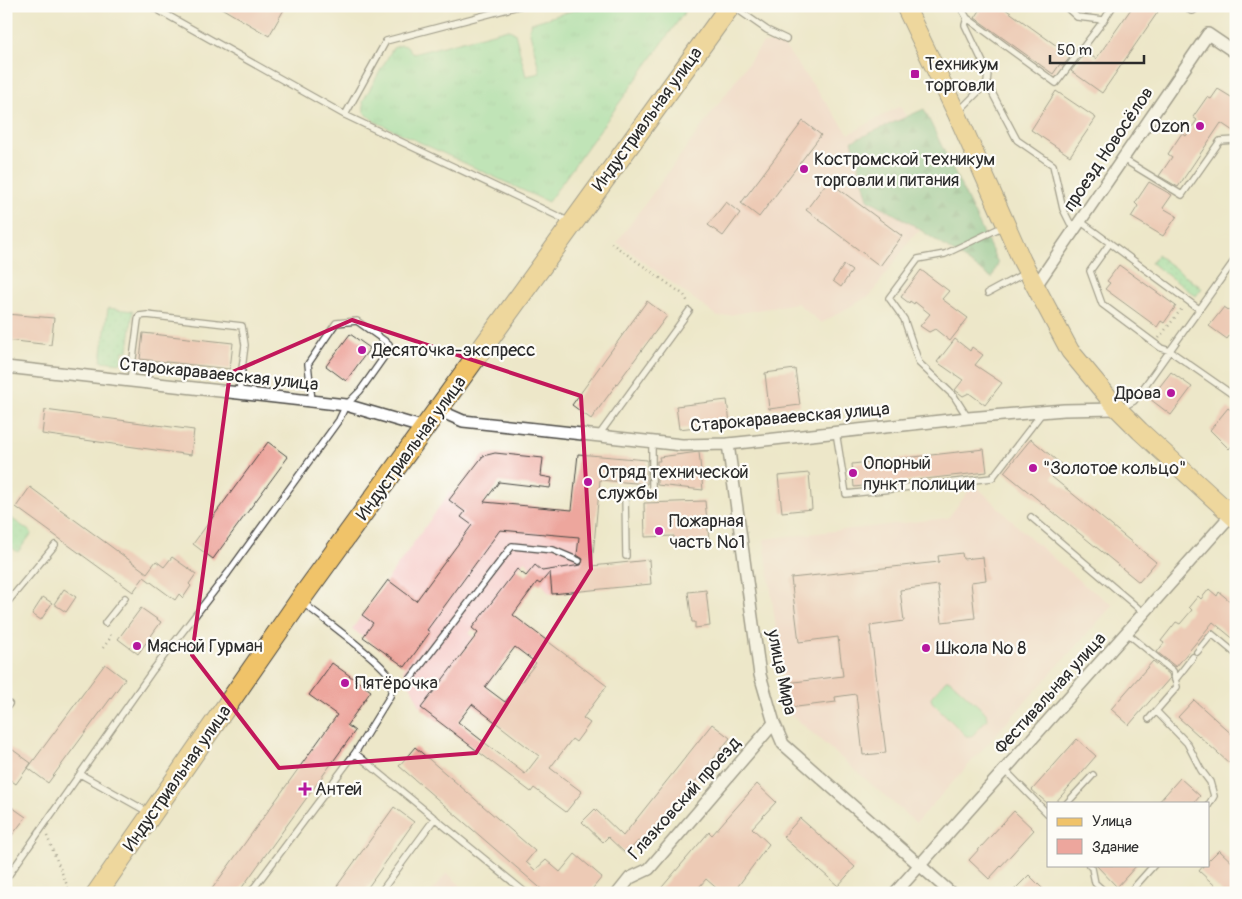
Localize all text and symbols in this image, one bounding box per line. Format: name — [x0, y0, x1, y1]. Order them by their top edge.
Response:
scale bar — [1050, 32, 1143, 64]
text: 50 m — [1057, 41, 1092, 60]
street label: Индустриальная улица — [587, 42, 708, 196]
place label: Техникум торговли — [925, 53, 999, 97]
marker: Техникум торговли — [909, 68, 921, 80]
street label: проезд Новосёлов — [1058, 82, 1159, 216]
place label: Ozon — [1150, 115, 1190, 138]
marker: Ozon — [1194, 120, 1206, 132]
place label: Костромской техникум торговли и питания — [814, 148, 995, 192]
marker: Костромской техникум торговли и питания — [798, 163, 810, 175]
place label: Десяточка-экспресс — [371, 339, 535, 362]
marker: Десяточка-экспресс — [356, 344, 368, 356]
street label: Старокараваевская улица — [118, 353, 320, 396]
street label: Индустриальная улица — [351, 371, 472, 525]
place label: Дрова — [1114, 382, 1161, 405]
marker: Дрова — [1165, 387, 1177, 399]
street label: Старокараваевская улица — [689, 397, 891, 438]
place label: Опорный пункт полиции — [863, 452, 975, 496]
place label: "Золотое кольцо" — [1043, 457, 1186, 480]
place label: Отряд технической службы — [598, 461, 749, 505]
marker: "Золотое кольцо" — [1027, 462, 1039, 474]
marker: Опорный пункт полиции — [847, 467, 859, 479]
marker: Отряд технической службы — [582, 476, 594, 488]
place label: Пожарная часть №1 — [669, 510, 745, 554]
marker: Пожарная часть №1 — [653, 525, 665, 537]
street label: улица Мира — [761, 626, 802, 717]
street label: Фестивальная улица — [990, 628, 1111, 759]
place label: Мясной Гурман — [147, 635, 263, 658]
place label: Школа № 8 — [936, 637, 1026, 660]
marker: Мясной Гурман — [131, 640, 143, 652]
marker: Школа № 8 — [920, 642, 932, 654]
place label: Пятёрочка — [355, 672, 438, 695]
marker: Пятёрочка — [339, 677, 351, 689]
street label: Индустриальная улица — [118, 701, 237, 856]
street label: Глазковский проезд — [623, 732, 746, 865]
place label: Антей — [315, 778, 362, 801]
marker: Антей — [299, 783, 311, 795]
legend — [1047, 802, 1210, 866]
text: Улица — [1092, 812, 1132, 831]
text: Здание — [1092, 838, 1139, 857]

